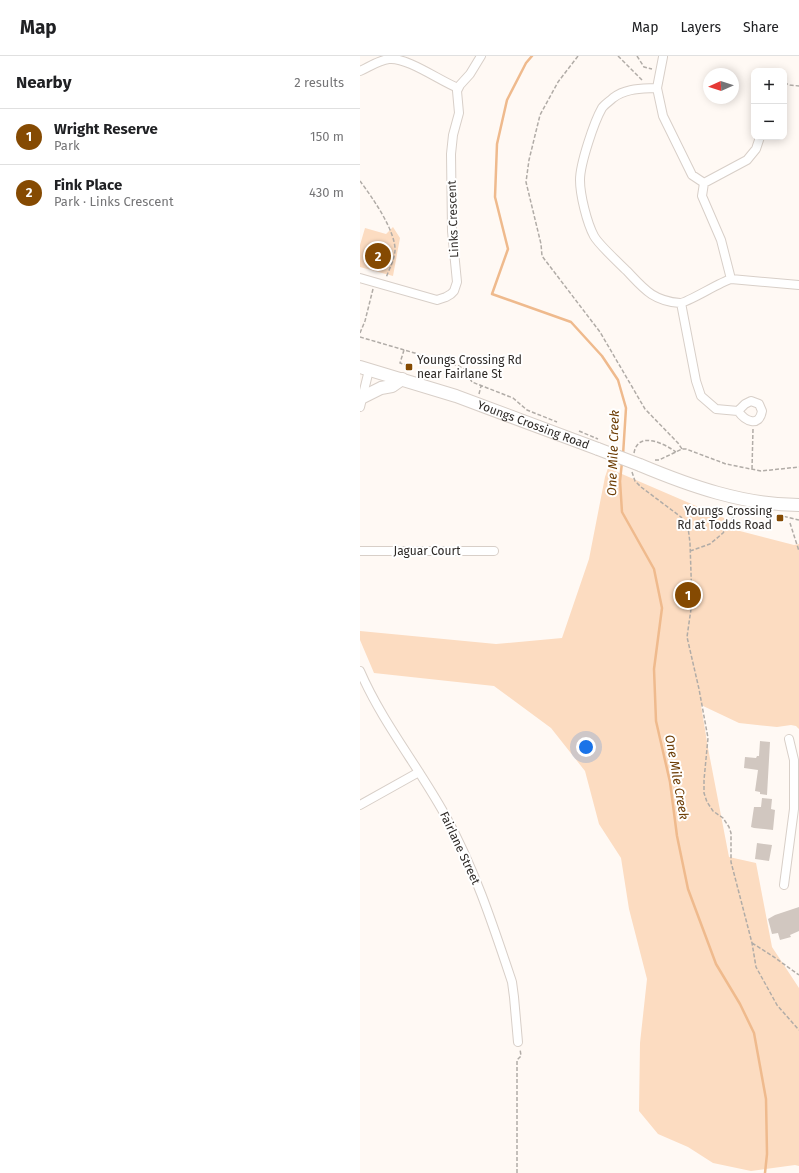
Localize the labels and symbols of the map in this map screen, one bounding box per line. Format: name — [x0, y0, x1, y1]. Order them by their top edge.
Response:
north arrow — [703, 68, 739, 104]
street label: Links Crescent — [445, 179, 461, 258]
pin: 2 — [365, 241, 391, 271]
place label: Youngs Crossing Rd near Fairlane St — [417, 353, 522, 381]
marker: Youngs Crossing Rd near Fairlane St — [404, 362, 414, 372]
street label: Youngs Crossing Road — [476, 398, 591, 452]
water label: One Mile Creek — [604, 410, 622, 496]
place label: Youngs Crossing Rd at Todds Road — [677, 504, 773, 532]
marker: Youngs Crossing Rd at Todds Road — [775, 513, 785, 523]
street label: Jaguar Court — [394, 544, 461, 558]
pin: 1 — [675, 580, 701, 610]
water label: One Mile Creek — [662, 733, 692, 821]
your location — [576, 737, 596, 757]
street label: Fairlane Street — [437, 809, 483, 887]

